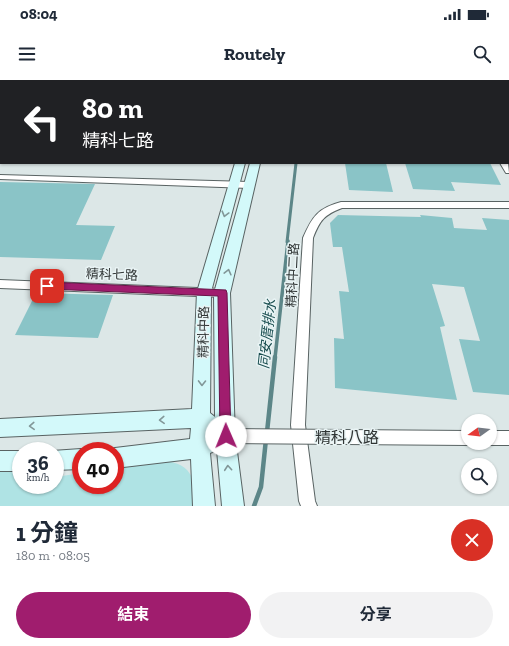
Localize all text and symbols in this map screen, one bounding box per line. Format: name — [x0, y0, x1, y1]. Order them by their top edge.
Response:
text: 08:04 — [20, 5, 58, 23]
icon: menu — [16, 43, 38, 65]
text: Routely — [224, 43, 285, 65]
icon: search — [471, 43, 493, 65]
text: 80 m — [82, 92, 143, 125]
icon: left — [16, 96, 68, 148]
text: 精科七路 — [82, 130, 154, 152]
one-way arrow — [221, 210, 230, 217]
street label: 精科中二路 — [283, 242, 302, 308]
street label: 精科七路 — [86, 266, 138, 283]
one-way arrow — [223, 268, 231, 275]
pin — [30, 269, 64, 303]
icon: arrive — [36, 275, 58, 297]
water label: 同安厝排水 — [255, 297, 280, 370]
street label: 精科中路 — [196, 306, 211, 358]
one-way arrow — [198, 380, 206, 386]
north arrow — [461, 414, 497, 450]
map controls — [461, 414, 497, 494]
one-way arrow — [159, 415, 165, 424]
position arrow — [205, 415, 247, 457]
one-way arrow — [29, 422, 35, 431]
street label: 精科八路 — [315, 428, 379, 447]
speed limit sign: 40 — [72, 442, 124, 494]
text: 36 — [27, 451, 49, 475]
button: search — [461, 458, 497, 494]
one-way arrow — [224, 465, 233, 471]
text: km/h — [27, 472, 49, 484]
text: 1 分鐘 — [16, 518, 78, 547]
button: close — [451, 519, 493, 561]
text: 180 m · 08:05 — [16, 548, 90, 563]
button: 結束 — [16, 592, 251, 638]
button: 分享 — [259, 592, 493, 638]

